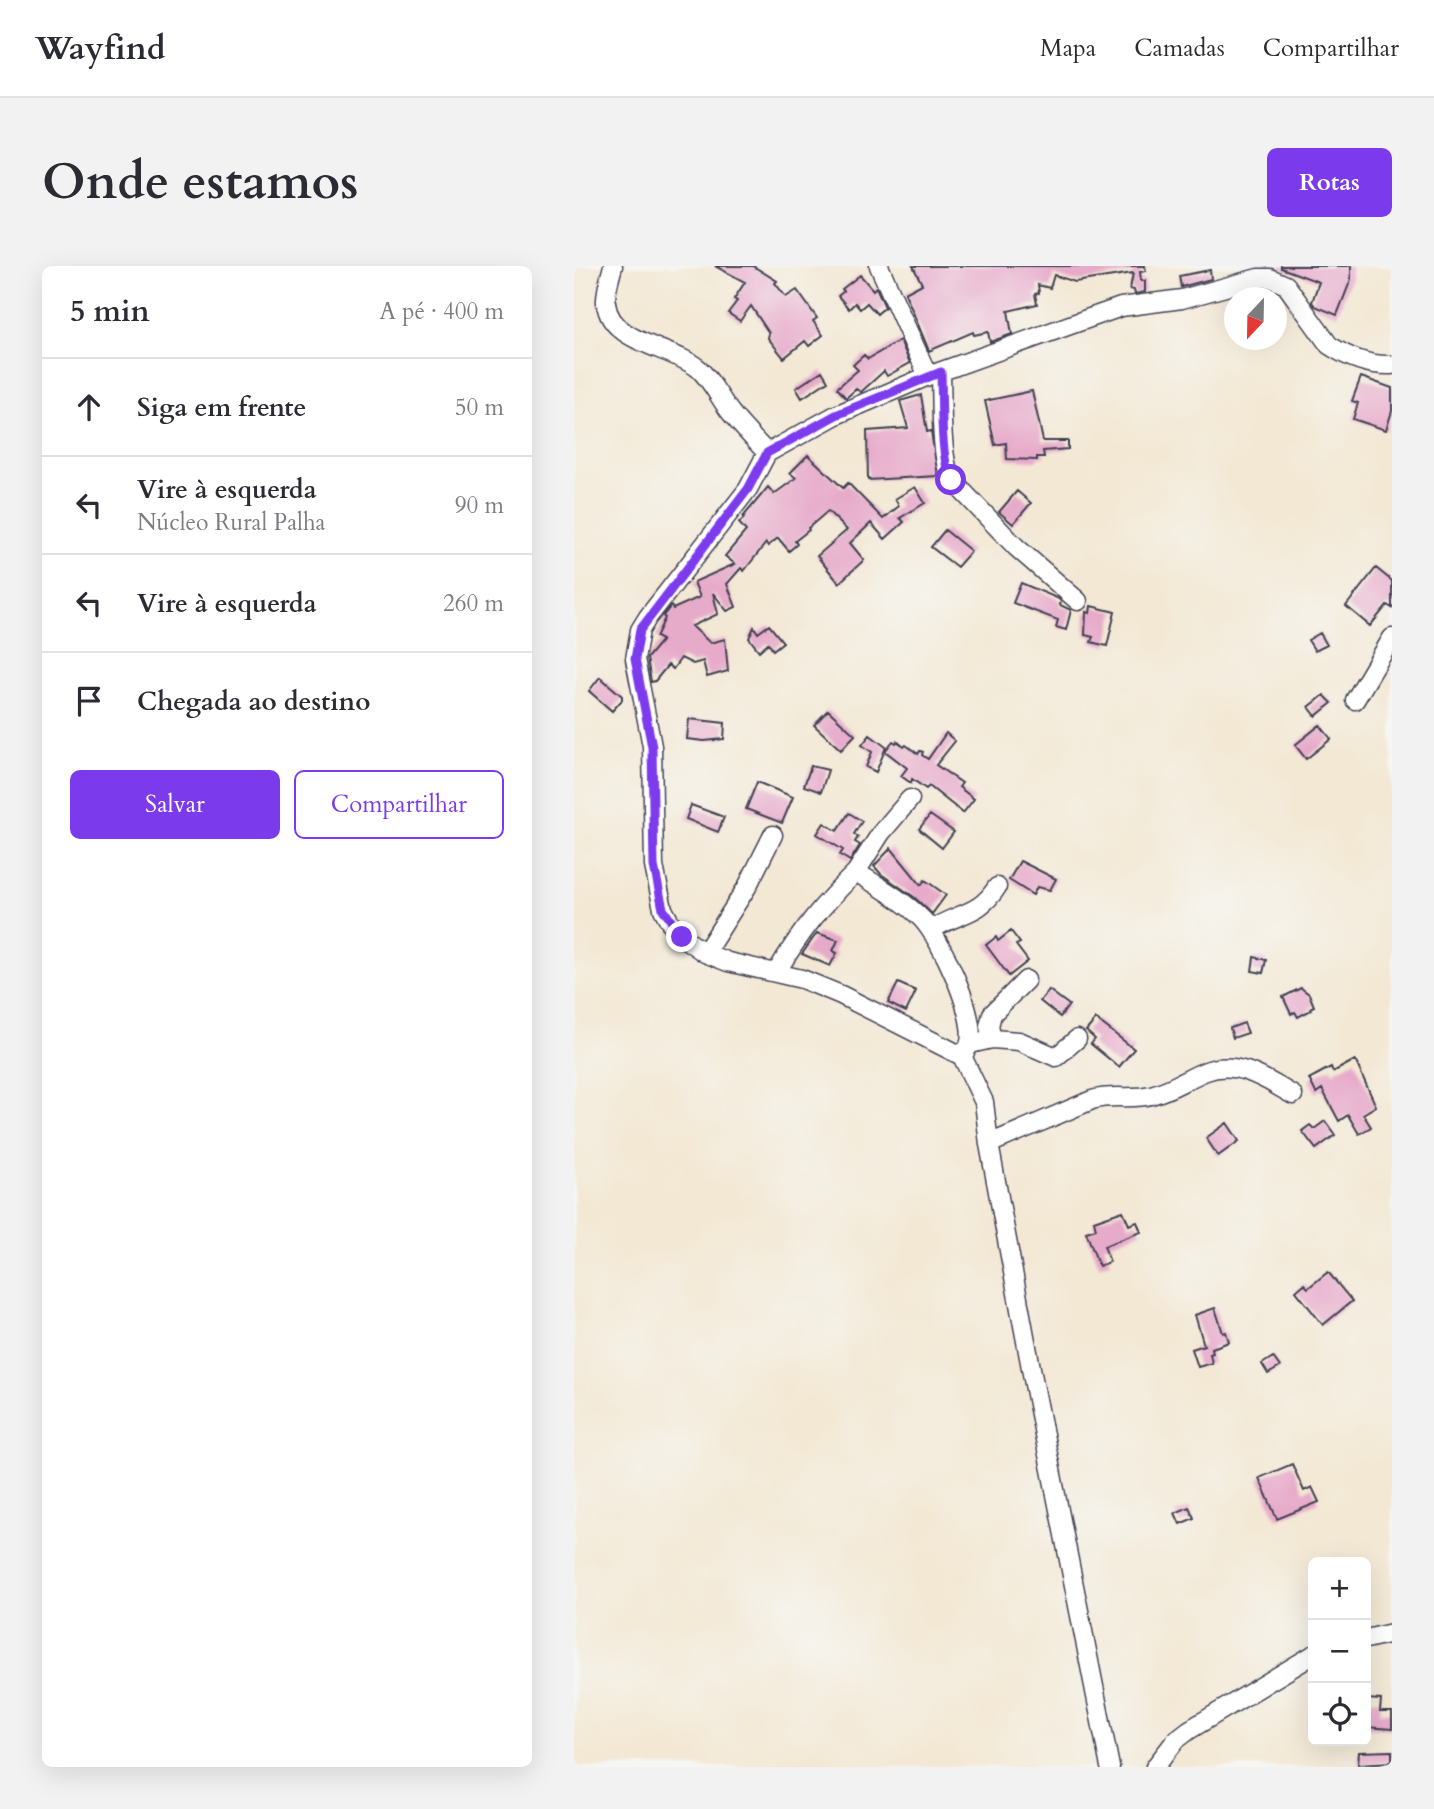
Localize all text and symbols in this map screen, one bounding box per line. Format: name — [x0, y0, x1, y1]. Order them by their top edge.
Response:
text: Wayfind — [35, 26, 166, 71]
text: Mapa — [1040, 32, 1096, 65]
text: Camadas — [1134, 32, 1225, 65]
text: Compartilhar — [1263, 32, 1399, 65]
button: Rotas — [1267, 148, 1392, 217]
text: Onde estamos — [42, 149, 358, 216]
north arrow — [1224, 287, 1287, 350]
text: 5 min — [70, 291, 150, 332]
text: A pé · 400 m — [380, 296, 504, 327]
icon: ahead — [70, 388, 108, 426]
text: Siga em frente — [137, 390, 306, 425]
text: 50 m — [455, 392, 504, 423]
route start — [935, 464, 966, 495]
text: Vire à esquerda — [137, 472, 317, 507]
icon: left — [70, 486, 108, 524]
text: 90 m — [455, 490, 504, 521]
text: Núcleo Rural Palha — [137, 507, 325, 538]
icon: left — [70, 584, 108, 622]
text: Vire à esquerda — [137, 586, 317, 621]
text: 260 m — [443, 588, 504, 619]
icon: arrive — [70, 682, 108, 720]
text: Chegada ao destino — [137, 684, 370, 719]
button: Salvar — [70, 770, 280, 839]
button: Compartilhar — [294, 770, 504, 839]
route end — [666, 921, 697, 952]
map controls — [1308, 1557, 1371, 1746]
button: + — [1308, 1557, 1371, 1620]
button: − — [1308, 1620, 1371, 1683]
button: locate — [1308, 1683, 1371, 1746]

